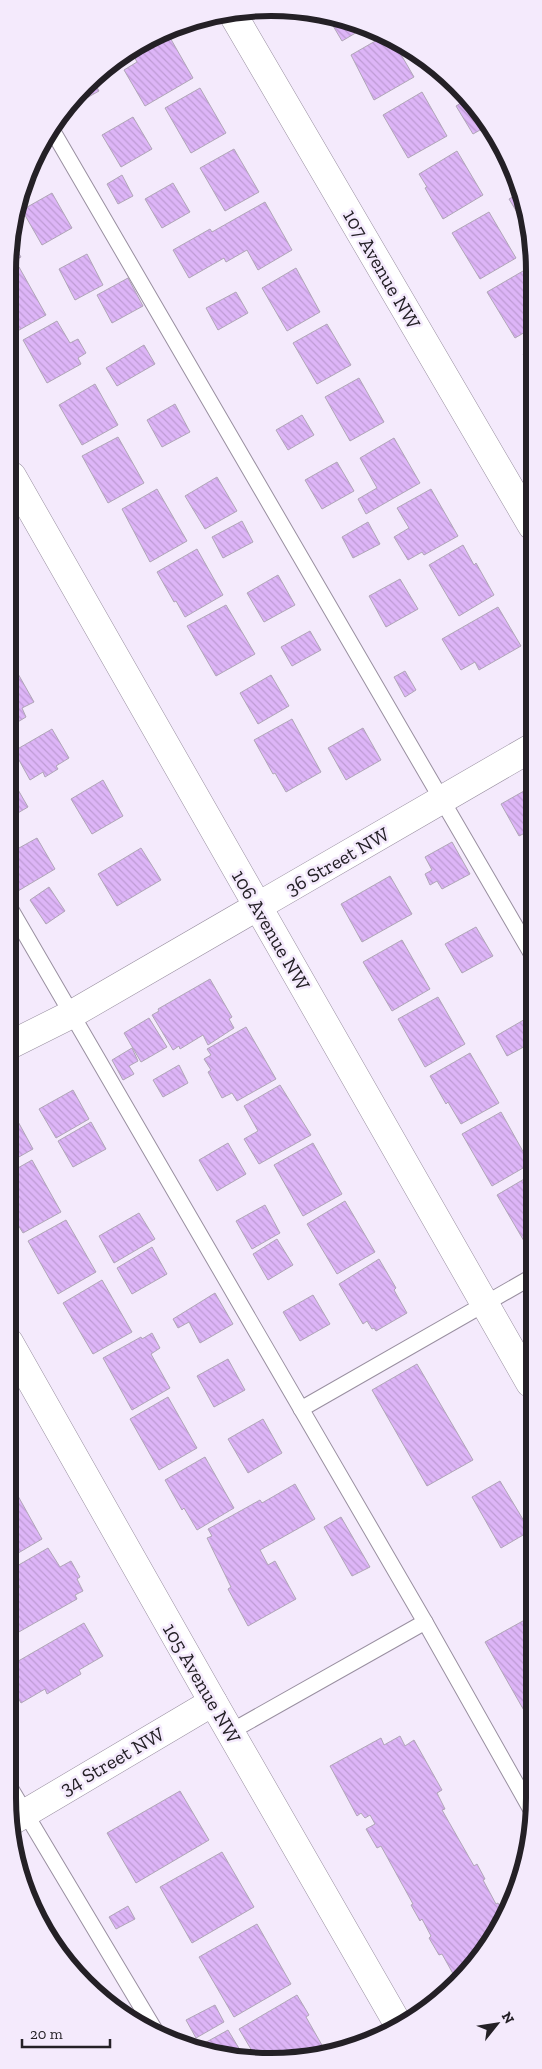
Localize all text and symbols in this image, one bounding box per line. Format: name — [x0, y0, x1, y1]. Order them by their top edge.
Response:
street label: 107 Avenue NW — [338, 205, 426, 333]
street label: 36 Street NW — [281, 822, 393, 900]
street label: 106 Avenue NW — [227, 865, 315, 995]
street label: 105 Avenue NW — [158, 1619, 246, 1748]
street label: 34 Street NW — [56, 1722, 168, 1800]
north arrow — [472, 1999, 522, 2049]
text: N — [498, 2009, 518, 2027]
scale bar — [22, 2016, 110, 2048]
text: 20 m — [30, 2025, 63, 2043]

